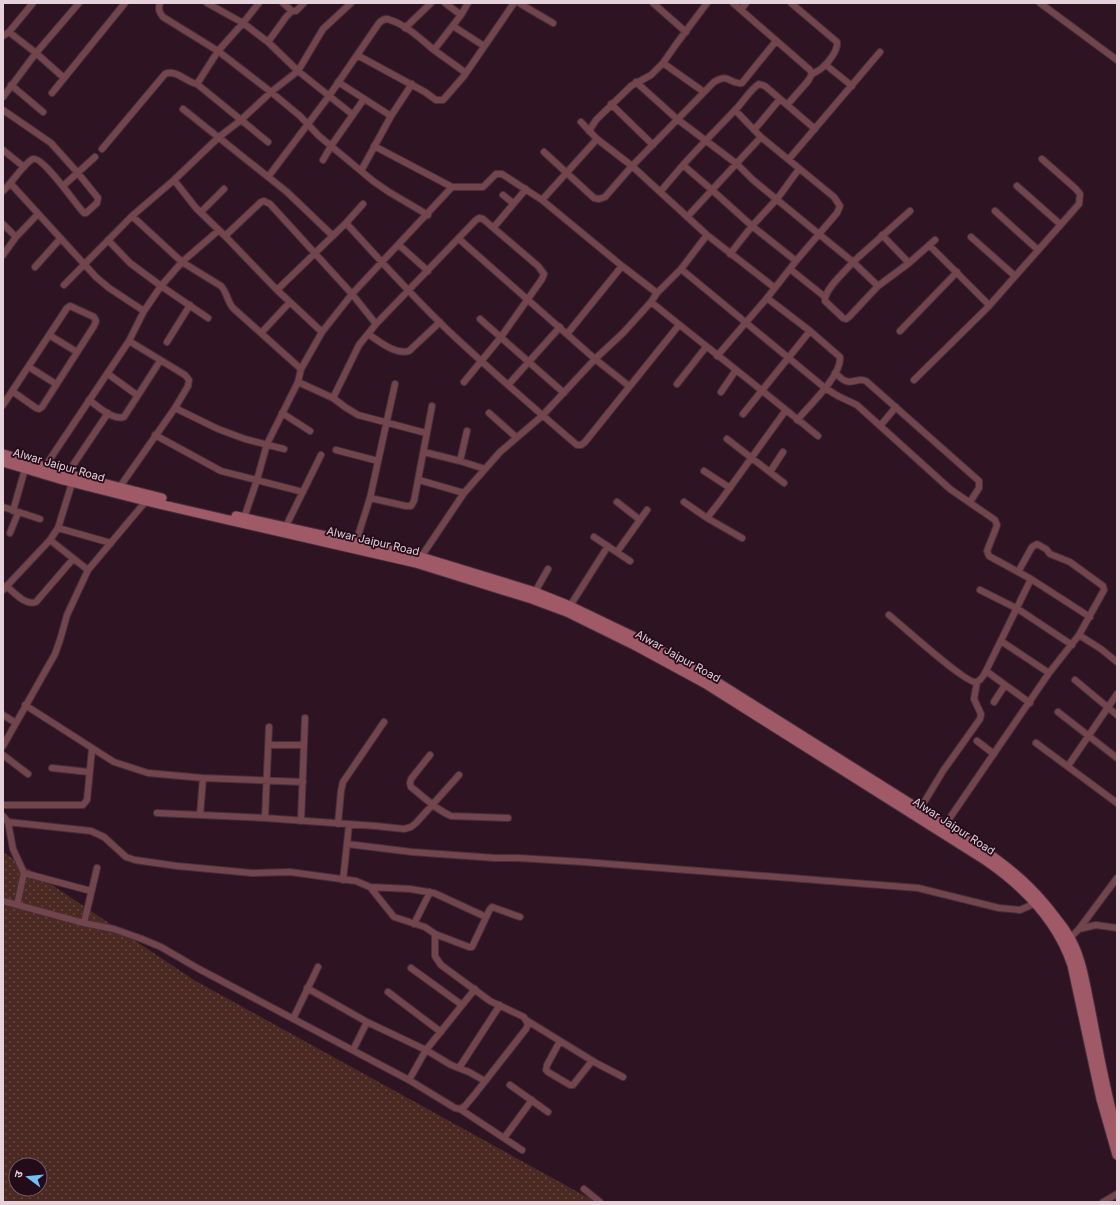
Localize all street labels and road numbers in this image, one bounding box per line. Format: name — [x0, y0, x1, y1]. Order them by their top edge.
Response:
street label: Alwar Jaipur Road — [12, 445, 106, 485]
street label: Alwar Jaipur Road — [325, 524, 421, 558]
street label: Alwar Jaipur Road — [633, 627, 723, 685]
street label: Alwar Jaipur Road — [910, 794, 998, 858]

